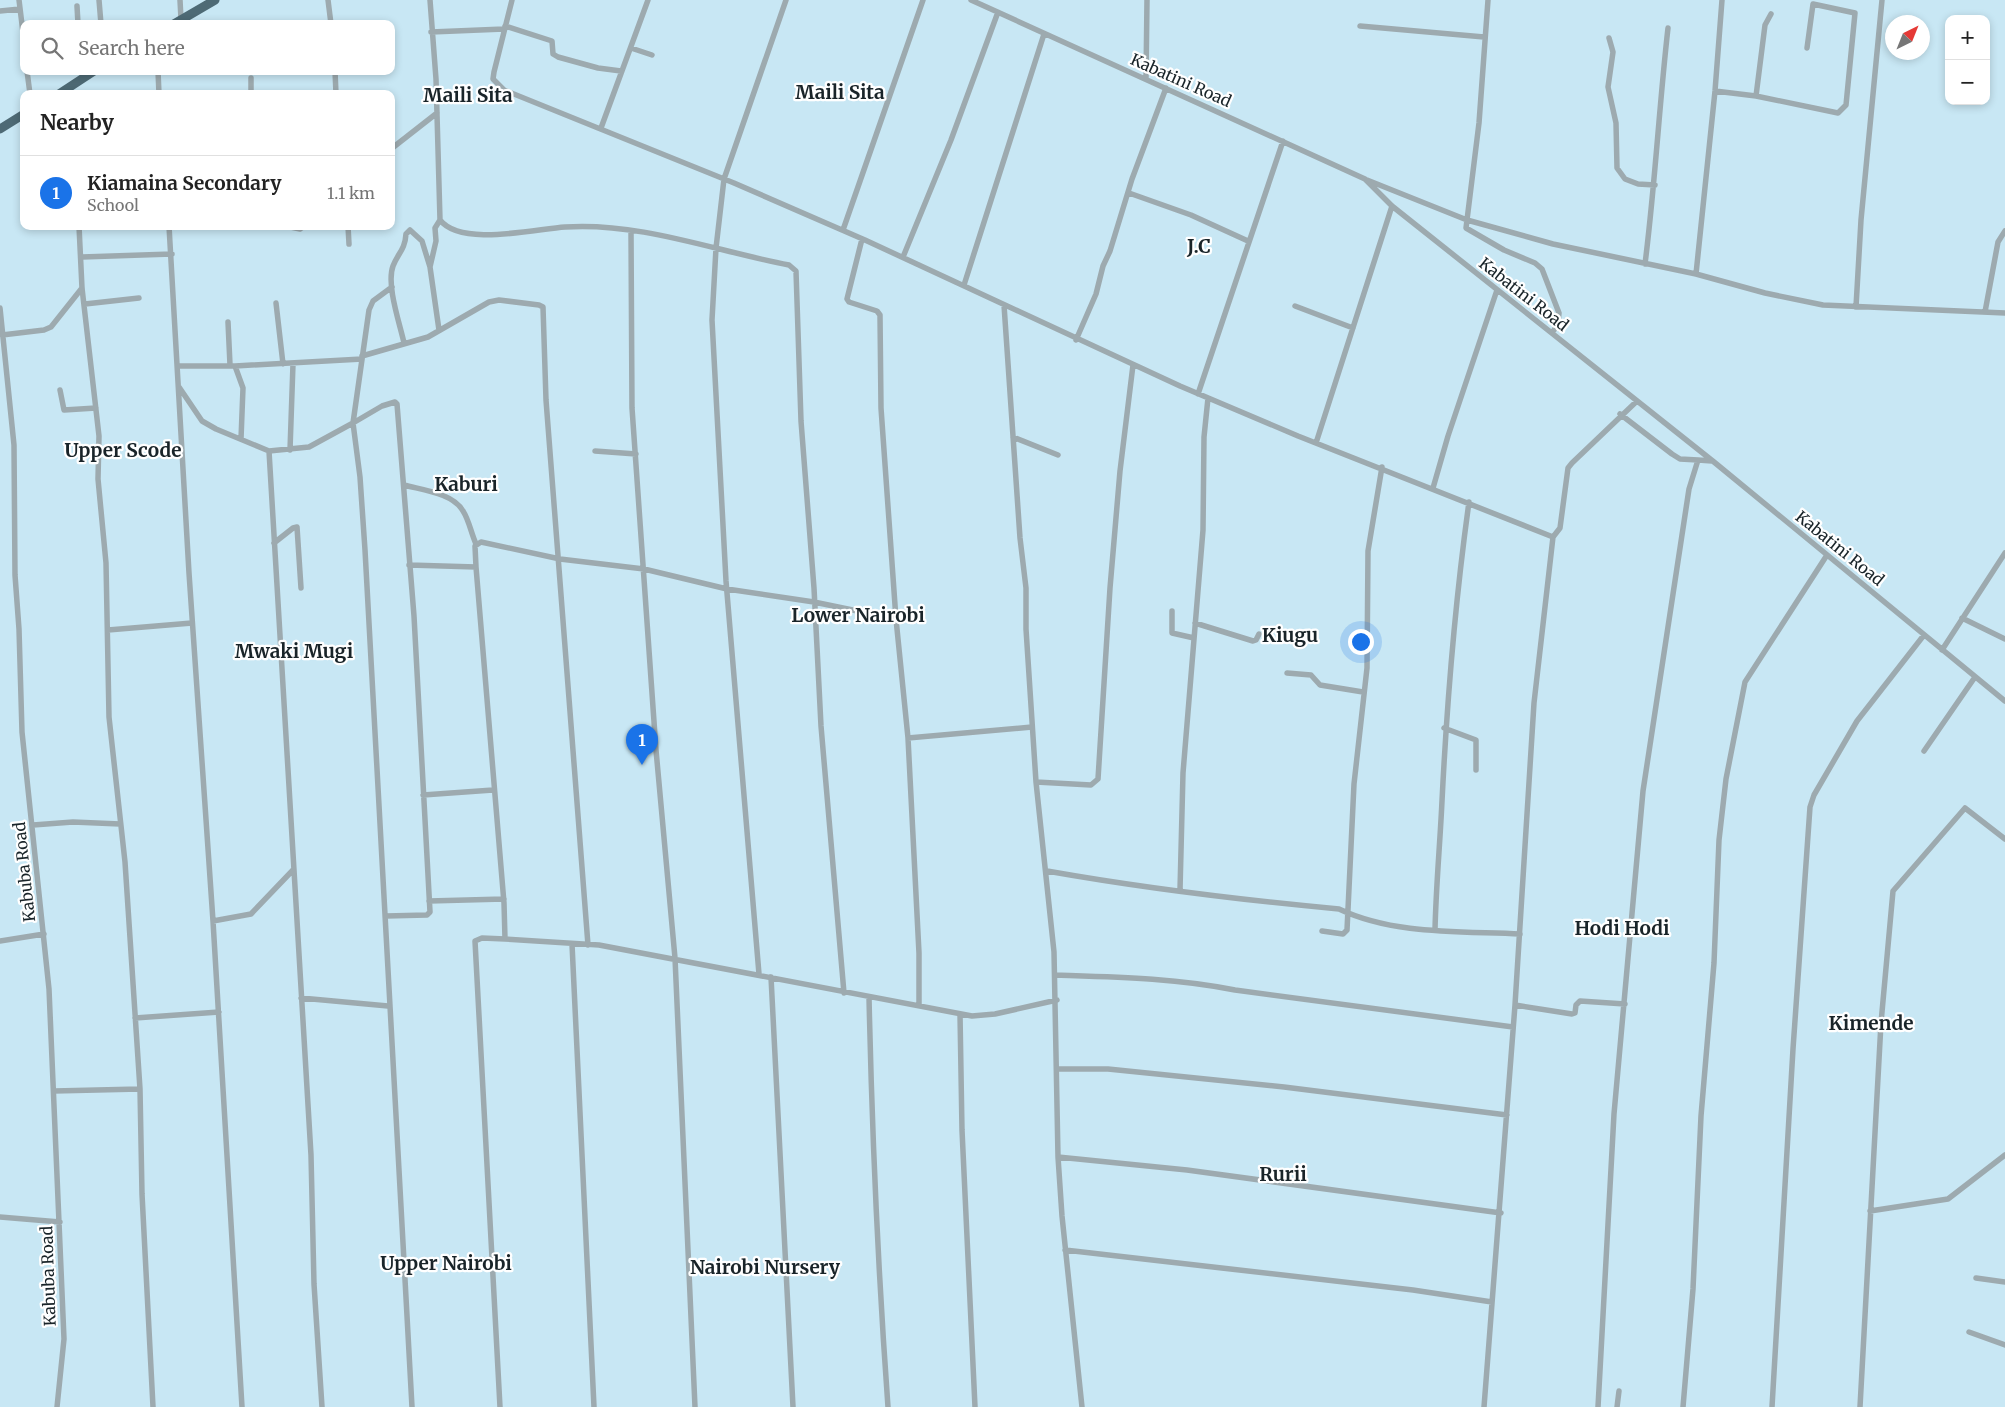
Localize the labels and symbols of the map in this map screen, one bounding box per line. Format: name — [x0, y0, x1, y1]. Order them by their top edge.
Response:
north arrow — [1885, 15, 1930, 60]
street label: Kabatini Road — [1128, 49, 1235, 111]
district label: Maili Sita — [795, 80, 885, 104]
district label: Maili Sita — [423, 83, 513, 107]
district label: J.C — [1186, 234, 1211, 258]
street label: Kabatini Road — [1475, 253, 1573, 335]
district label: Upper Scode — [65, 438, 181, 462]
district label: Kaburi — [434, 472, 498, 496]
street label: Kabatini Road — [1792, 506, 1889, 590]
district label: Lower Nairobi — [791, 603, 925, 627]
district label: Kiugu — [1262, 623, 1318, 647]
your location — [1348, 629, 1374, 655]
district label: Mwaki Mugi — [235, 639, 354, 663]
pin: 1 — [626, 724, 658, 765]
street label: Kabuba Road — [9, 821, 39, 923]
district label: Hodi Hodi — [1575, 916, 1670, 940]
district label: Kimende — [1829, 1011, 1913, 1035]
district label: Rurii — [1259, 1162, 1307, 1186]
street label: Kabuba Road — [36, 1225, 60, 1326]
district label: Upper Nairobi — [380, 1251, 512, 1275]
district label: Nairobi Nursery — [690, 1255, 841, 1279]

